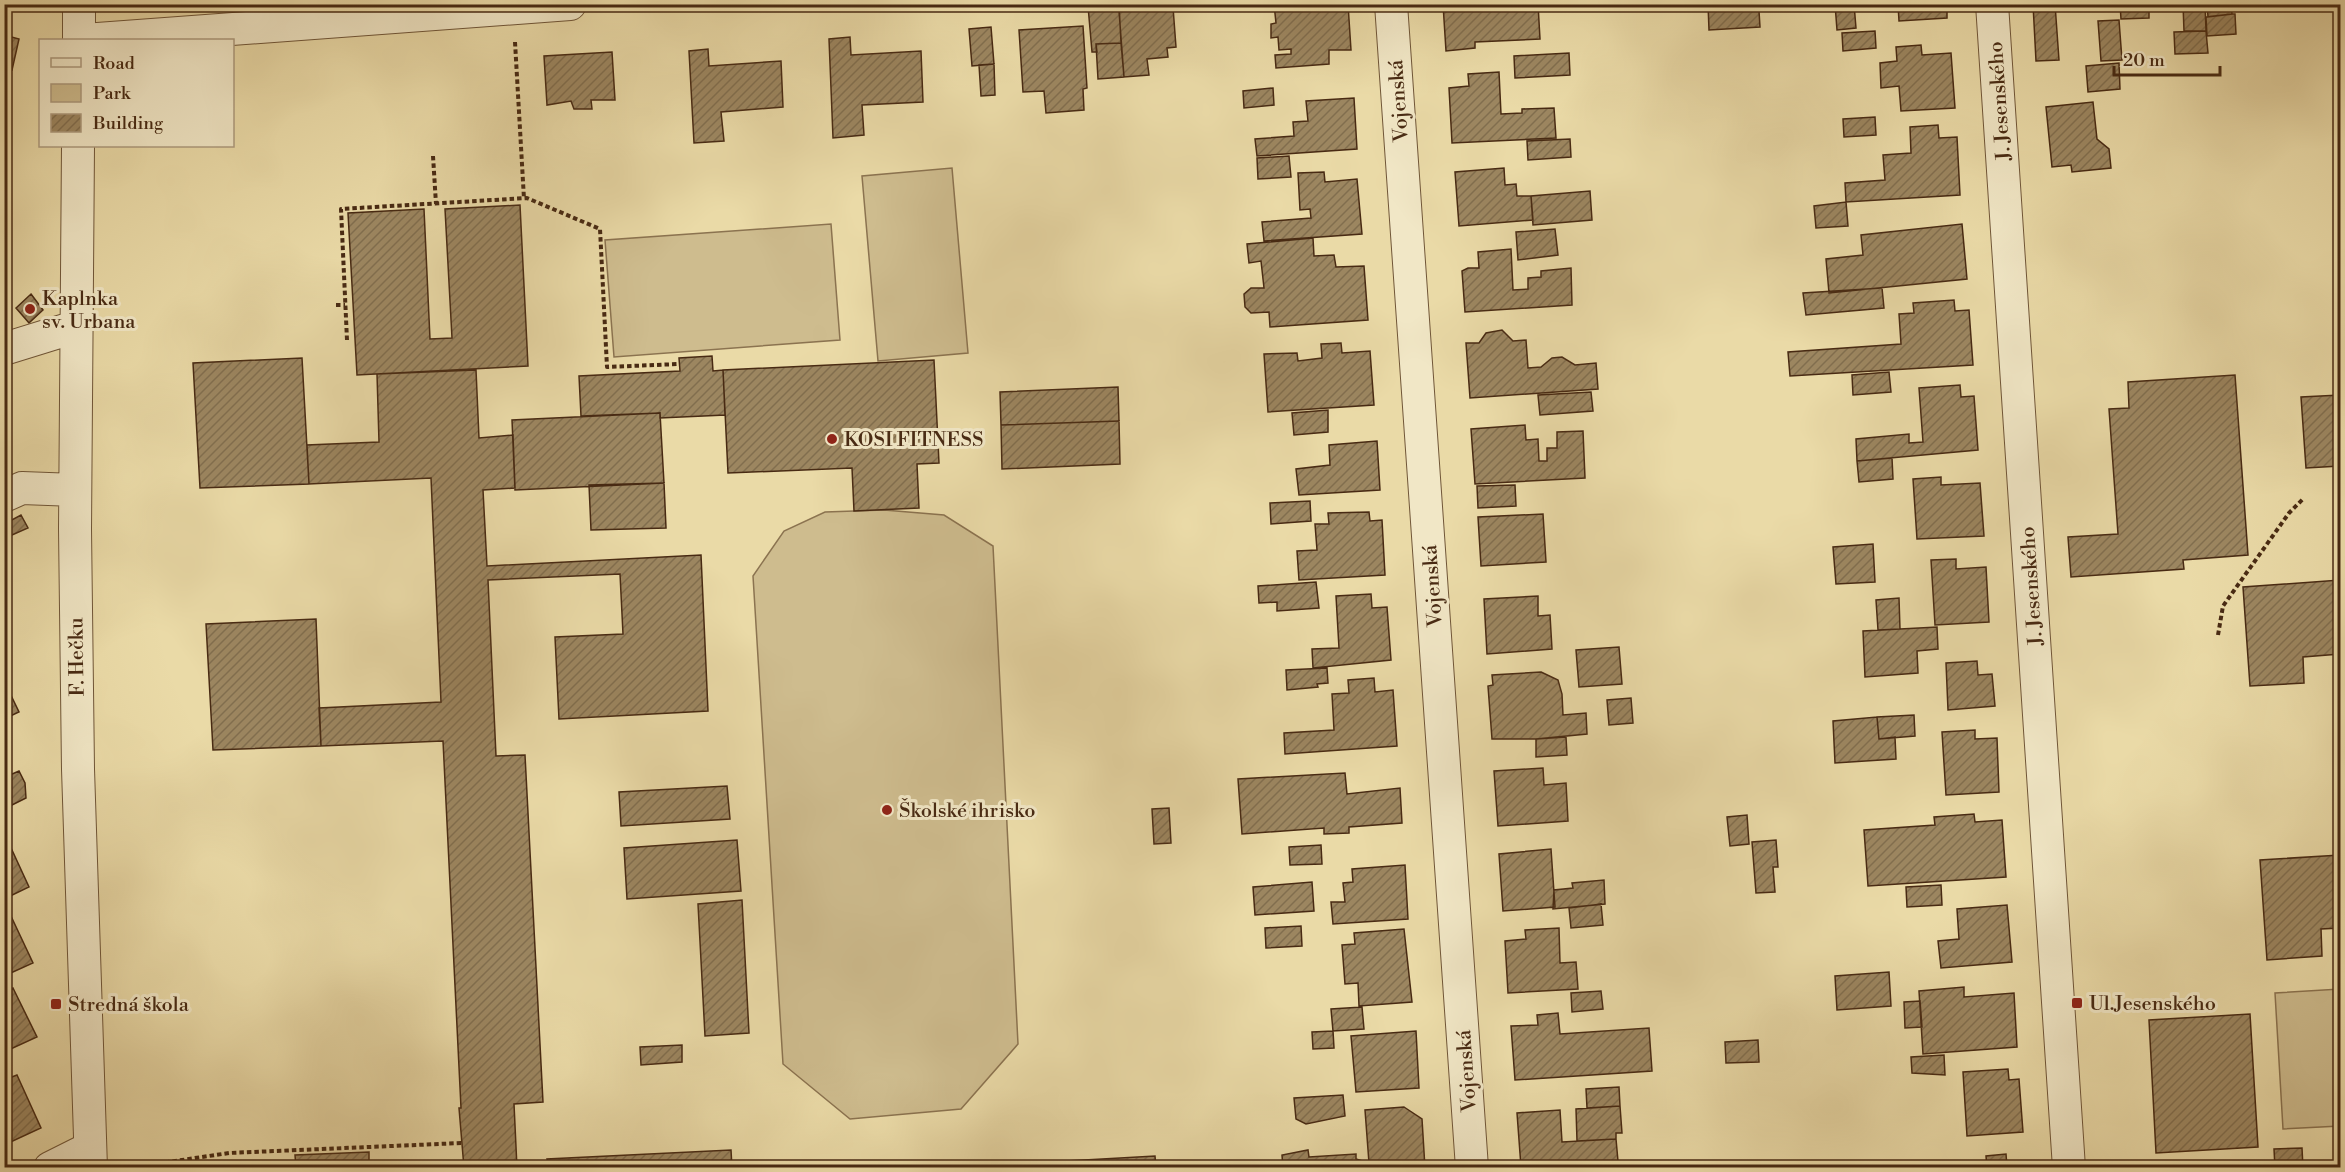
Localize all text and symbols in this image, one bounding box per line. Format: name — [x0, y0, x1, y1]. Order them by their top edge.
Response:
legend — [39, 39, 234, 147]
scale bar — [2114, 39, 2220, 77]
street label: J. Jesenského — [1984, 41, 2017, 162]
text: 20 m — [2123, 49, 2165, 72]
text: Road — [93, 52, 136, 75]
street label: Vojenská — [1384, 58, 1415, 144]
text: Park — [93, 82, 132, 105]
text: Building — [92, 112, 164, 135]
place label: Kaplnka sv. Urbana — [42, 287, 136, 335]
marker: Kaplnka sv. Urbana — [23, 302, 37, 316]
place label: KOSI FITNESS — [844, 428, 984, 453]
marker: KOSI FITNESS — [825, 432, 839, 446]
street label: J. Jesenského — [2016, 526, 2049, 647]
street label: Vojenská — [1418, 543, 1449, 629]
street label: F. Hečku — [64, 617, 91, 697]
place label: Školské ihrisko — [899, 798, 1035, 824]
marker: Školské ihrisko — [880, 803, 894, 817]
place label: Ul.Jesenského — [2089, 992, 2216, 1017]
place label: Stredná škola — [68, 993, 190, 1018]
marker: Ul.Jesenského — [2070, 996, 2084, 1010]
marker: Stredná škola — [49, 997, 63, 1011]
street label: Vojenská — [1452, 1028, 1483, 1114]

